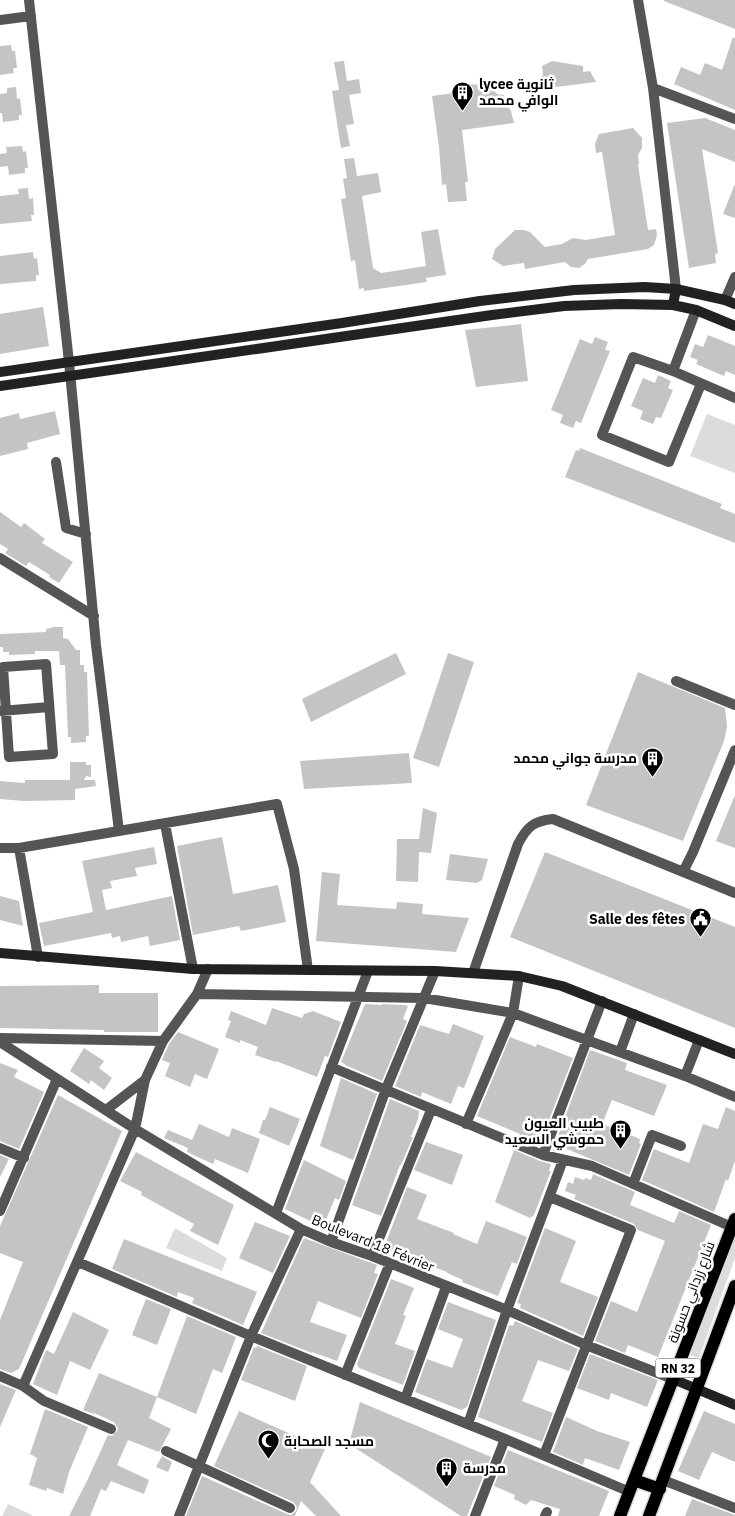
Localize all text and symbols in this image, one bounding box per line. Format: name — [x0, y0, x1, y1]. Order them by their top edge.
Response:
place label: lycee ثانوية الوافي محمد — [479, 75, 558, 112]
building icon: lycee ثانوية الوافي محمد — [451, 80, 475, 111]
building icon: مدرسة جواني محمد — [641, 746, 665, 777]
place label: مدرسة جواني محمد — [513, 749, 637, 770]
public building icon: Salle des fêtes — [689, 907, 713, 938]
place label: Salle des fêtes — [589, 910, 685, 928]
place label: طبيب العيون حموشي السعيد — [505, 1114, 604, 1150]
building icon: طبيب العيون حموشي السعيد — [608, 1119, 632, 1150]
street label: Boulevard 18 Février — [309, 1210, 437, 1276]
street label: شارع زرداني حسونة — [663, 1239, 721, 1346]
road number: RN 32 — [656, 1359, 700, 1378]
mosque icon: مسجد الصحابة — [256, 1429, 280, 1460]
place label: مسجد الصحابة — [284, 1432, 374, 1450]
building icon: مدرسة — [435, 1456, 459, 1487]
place label: مدرسة — [463, 1459, 506, 1477]

